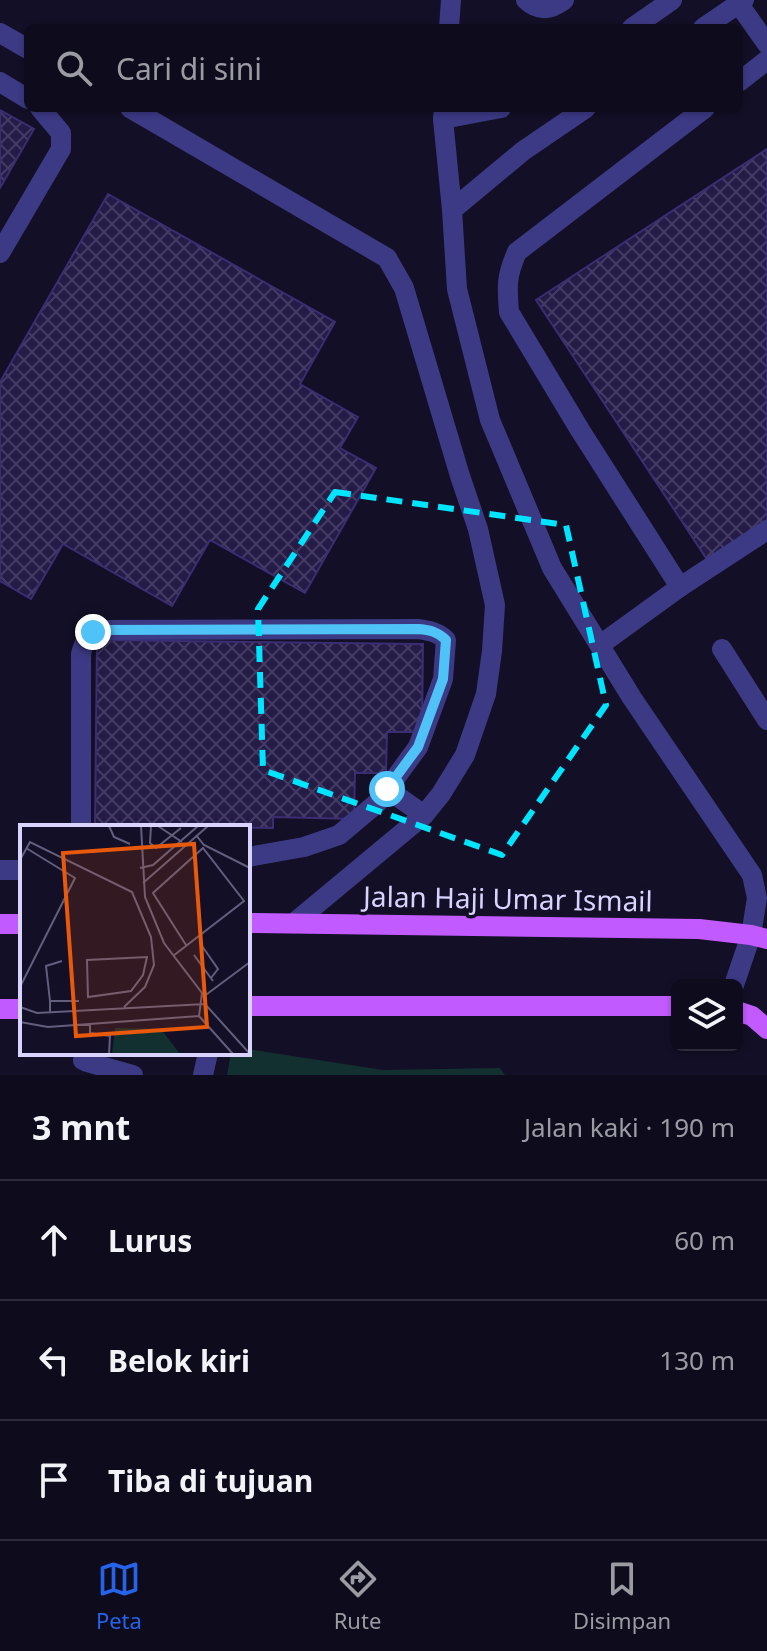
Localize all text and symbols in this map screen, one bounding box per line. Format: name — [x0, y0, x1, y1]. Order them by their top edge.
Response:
search box — [24, 24, 743, 112]
icon: search — [52, 46, 96, 90]
text: Cari di sini — [116, 48, 262, 89]
route end — [75, 614, 111, 650]
route start — [369, 771, 405, 807]
inset map — [20, 825, 250, 1055]
street label: Jalan Haji Umar Ismail — [360, 876, 653, 920]
map controls — [671, 979, 743, 1051]
button: layers — [671, 979, 743, 1051]
text: 3 mnt — [32, 1104, 130, 1150]
text: Jalan kaki · 190 m — [524, 1109, 735, 1145]
icon: ahead — [32, 1218, 76, 1262]
text: Lurus — [108, 1220, 192, 1261]
text: 60 m — [674, 1222, 735, 1258]
icon: left — [32, 1338, 76, 1382]
text: Belok kiri — [108, 1340, 250, 1381]
text: 130 m — [659, 1342, 735, 1378]
icon: arrive — [32, 1458, 76, 1502]
text: Tiba di tujuan — [108, 1460, 313, 1501]
tab: Peta — [96, 1557, 142, 1635]
tab: Rute — [334, 1557, 381, 1635]
tab: Disimpan — [573, 1557, 671, 1635]

